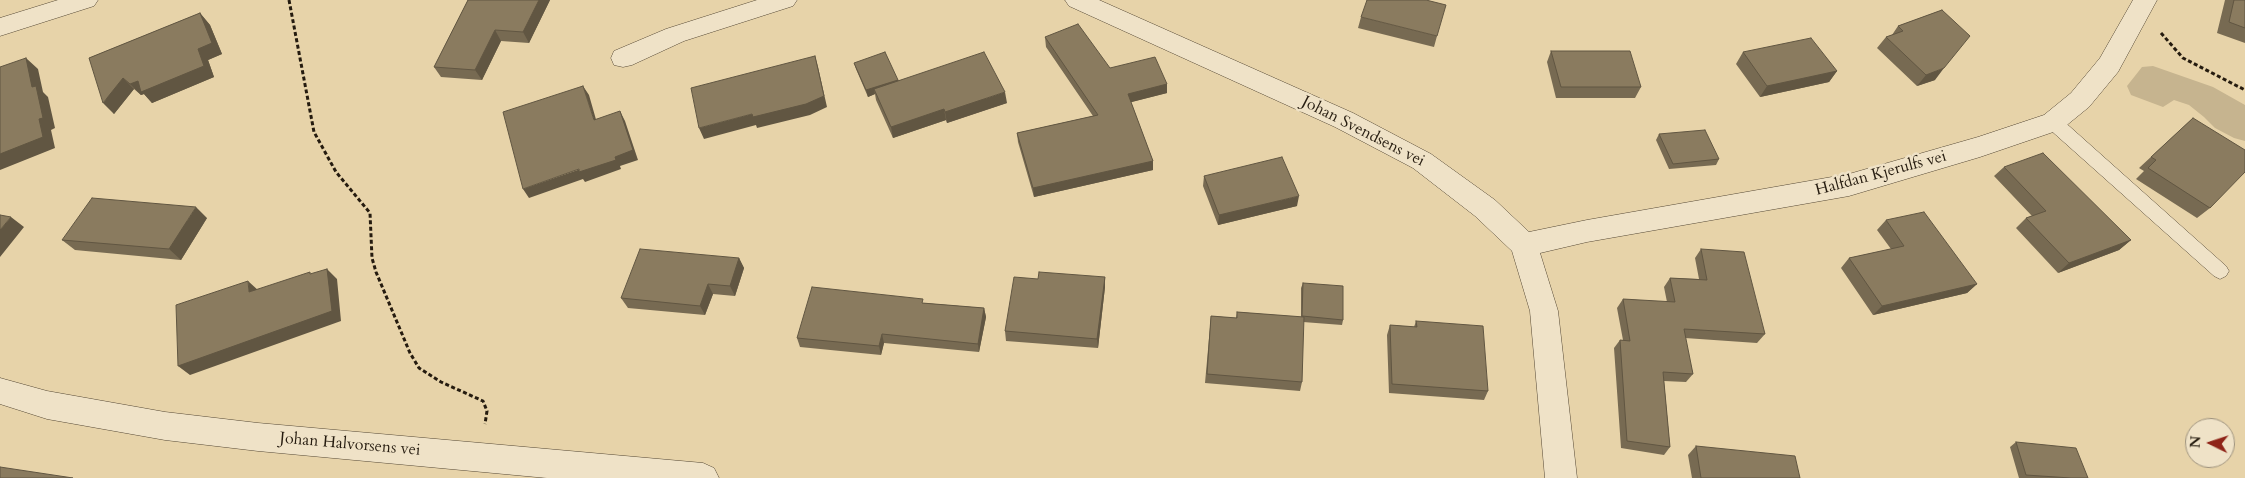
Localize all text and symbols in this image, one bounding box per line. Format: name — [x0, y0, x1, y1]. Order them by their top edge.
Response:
street label: Johan Svendsens vei — [1298, 93, 1428, 171]
street label: Halfdan Kjerulfs vei — [1813, 147, 1949, 201]
north arrow — [2185, 418, 2235, 468]
street label: Johan Halvorsens vei — [279, 429, 421, 461]
text: N — [2186, 435, 2205, 449]

